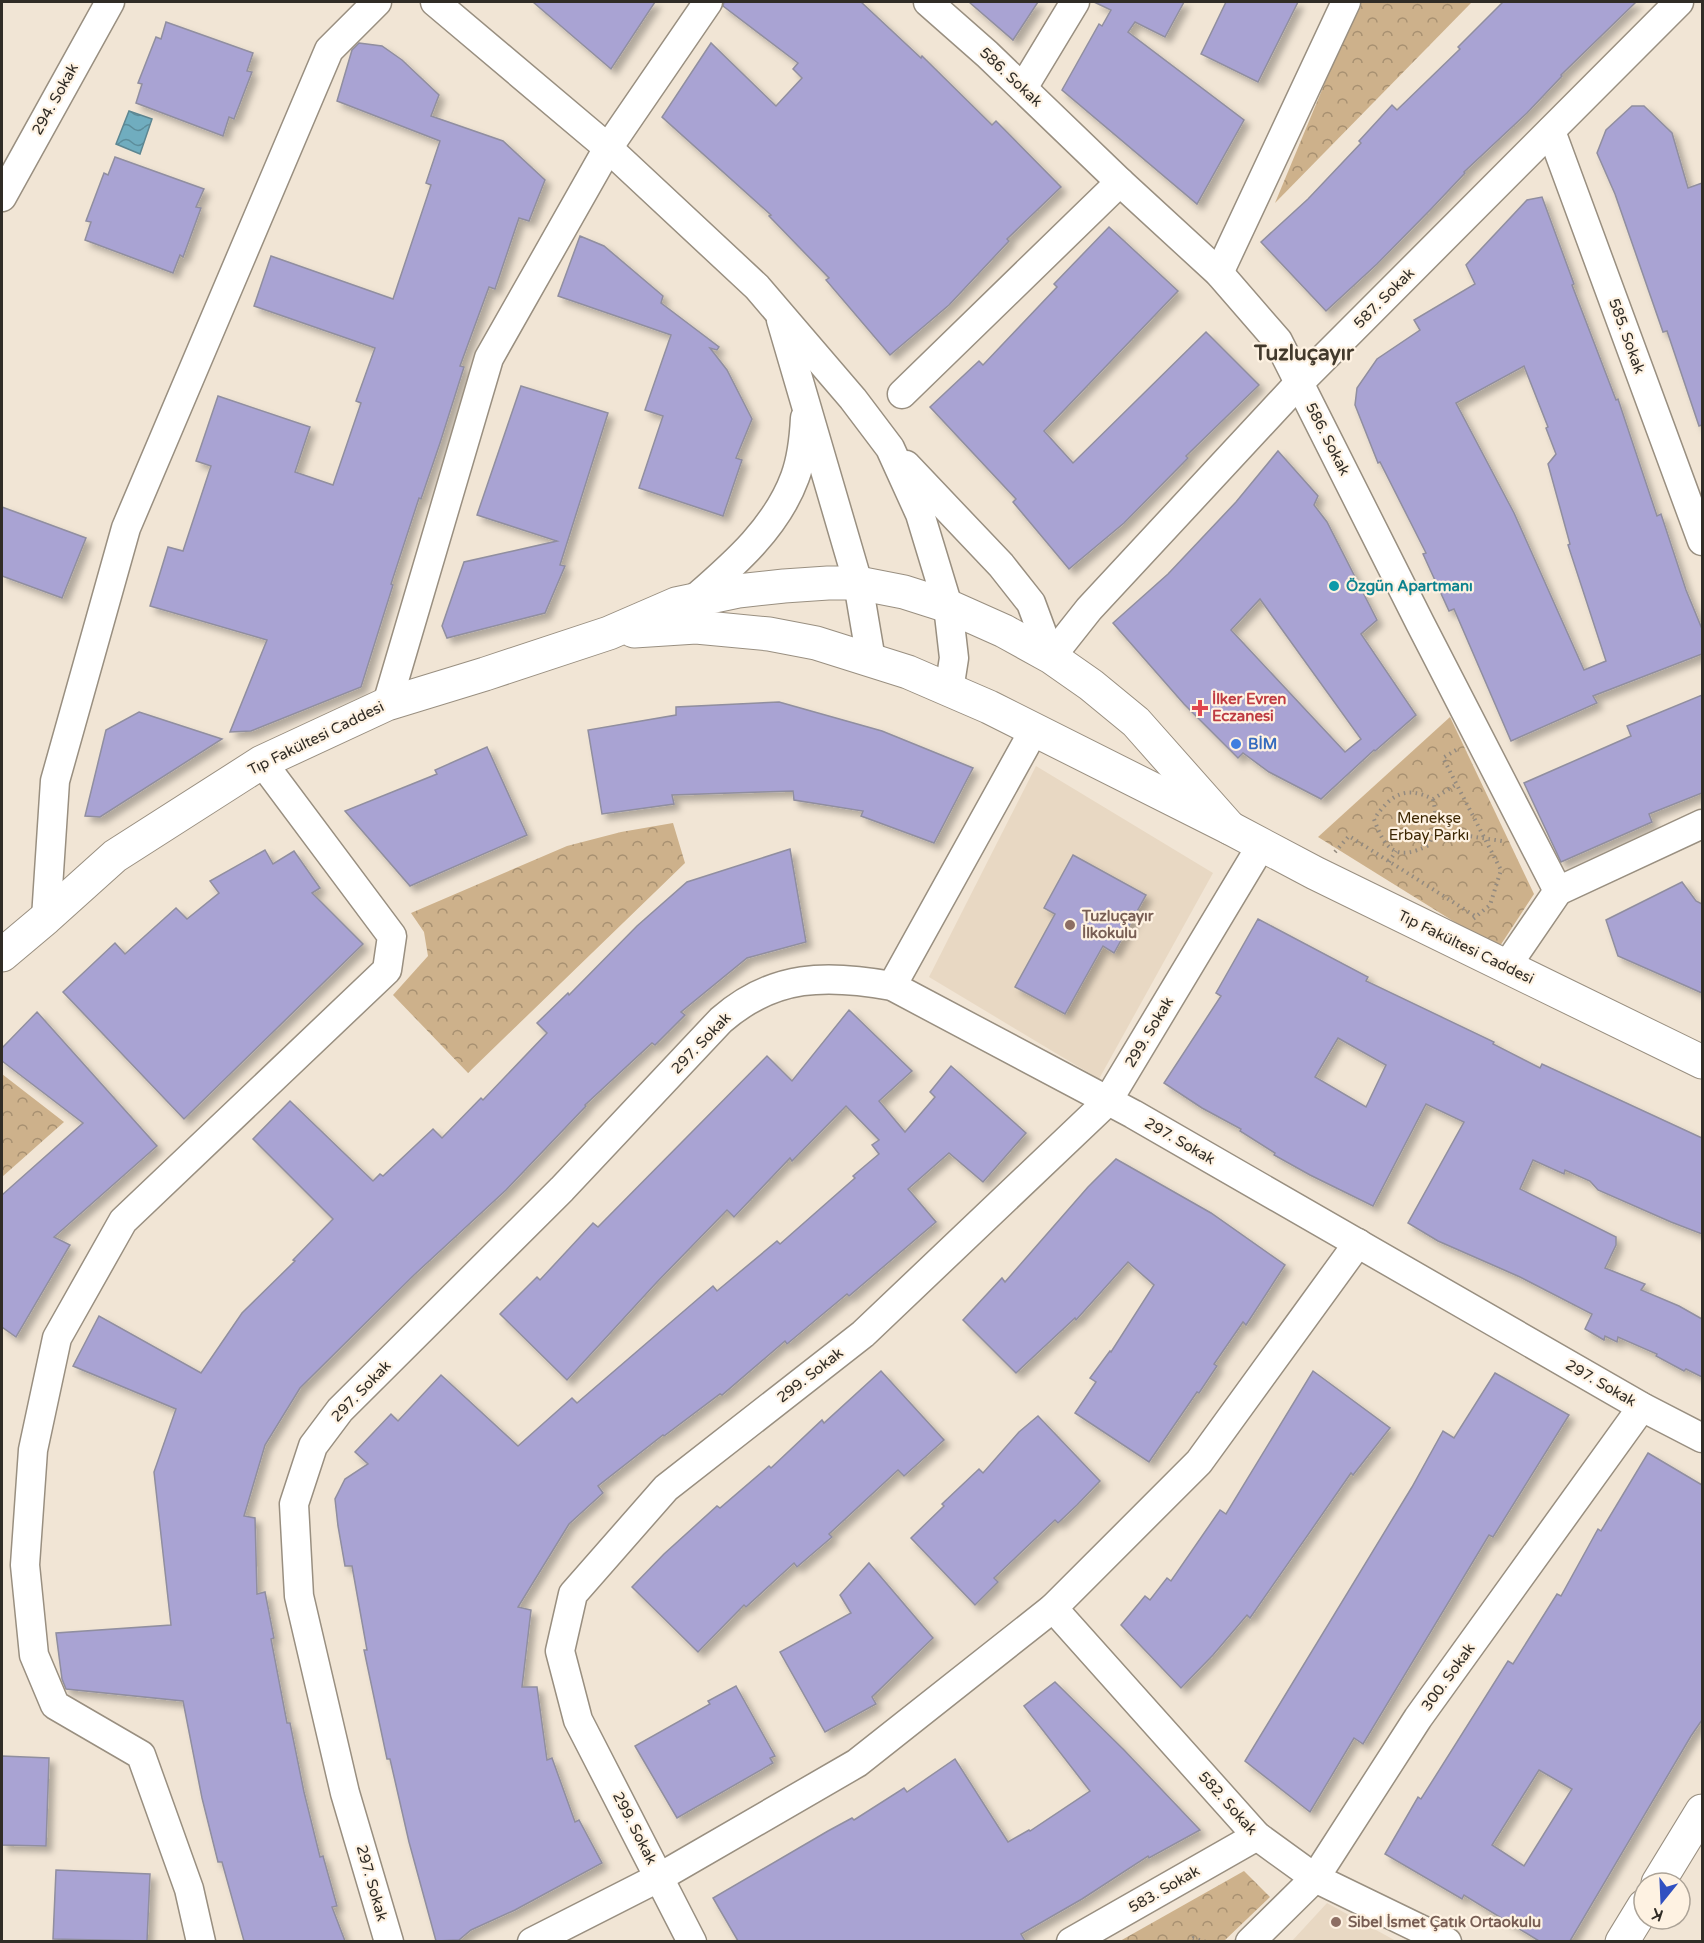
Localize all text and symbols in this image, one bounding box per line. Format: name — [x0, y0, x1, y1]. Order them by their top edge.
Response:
street label: 586. Sokak — [976, 43, 1046, 111]
street label: 294. Sokak — [28, 60, 82, 138]
street label: 587. Sokak — [1350, 264, 1418, 332]
street label: 585. Sokak — [1605, 296, 1649, 376]
district label: Tuzluçayır — [1253, 341, 1355, 366]
street label: 586. Sokak — [1302, 400, 1354, 478]
place label: Özgün Apartmanı — [1346, 577, 1473, 596]
marker: Özgün Apartmanı — [1327, 579, 1341, 593]
place label: İlker Evren Eczanesi — [1212, 690, 1286, 725]
street label: Tıp Fakültesi Caddesi — [245, 697, 387, 779]
marker: İlker Evren Eczanesi — [1193, 701, 1207, 715]
place label: BİM — [1248, 735, 1277, 753]
marker: BİM — [1229, 737, 1243, 751]
park label: Menekşe Erbay Parkı — [1389, 809, 1469, 844]
street label: Tıp Fakültesi Caddesi — [1395, 906, 1537, 988]
place label: Tuzluçayır İlkokulu — [1081, 907, 1154, 942]
marker: Tuzluçayır İlkokulu — [1063, 918, 1077, 932]
street label: 299. Sokak — [1121, 993, 1177, 1071]
street label: 297. Sokak — [667, 1009, 735, 1077]
street label: 297. Sokak — [1142, 1114, 1218, 1168]
street label: 299. Sokak — [773, 1344, 847, 1406]
street label: 297. Sokak — [1563, 1356, 1639, 1410]
street label: 297. Sokak — [327, 1357, 395, 1425]
street label: 300. Sokak — [1417, 1640, 1479, 1714]
street label: 582. Sokak — [1195, 1768, 1261, 1838]
street label: 299. Sokak — [609, 1789, 661, 1867]
street label: 297. Sokak — [353, 1843, 391, 1923]
street label: 583. Sokak — [1125, 1861, 1203, 1917]
north arrow — [1632, 1871, 1692, 1931]
text: K — [1649, 1903, 1666, 1925]
place label: Sibel İsmet Çatık Ortaokulu — [1348, 1913, 1541, 1932]
marker: Sibel İsmet Çatık Ortaokulu — [1329, 1915, 1343, 1929]

